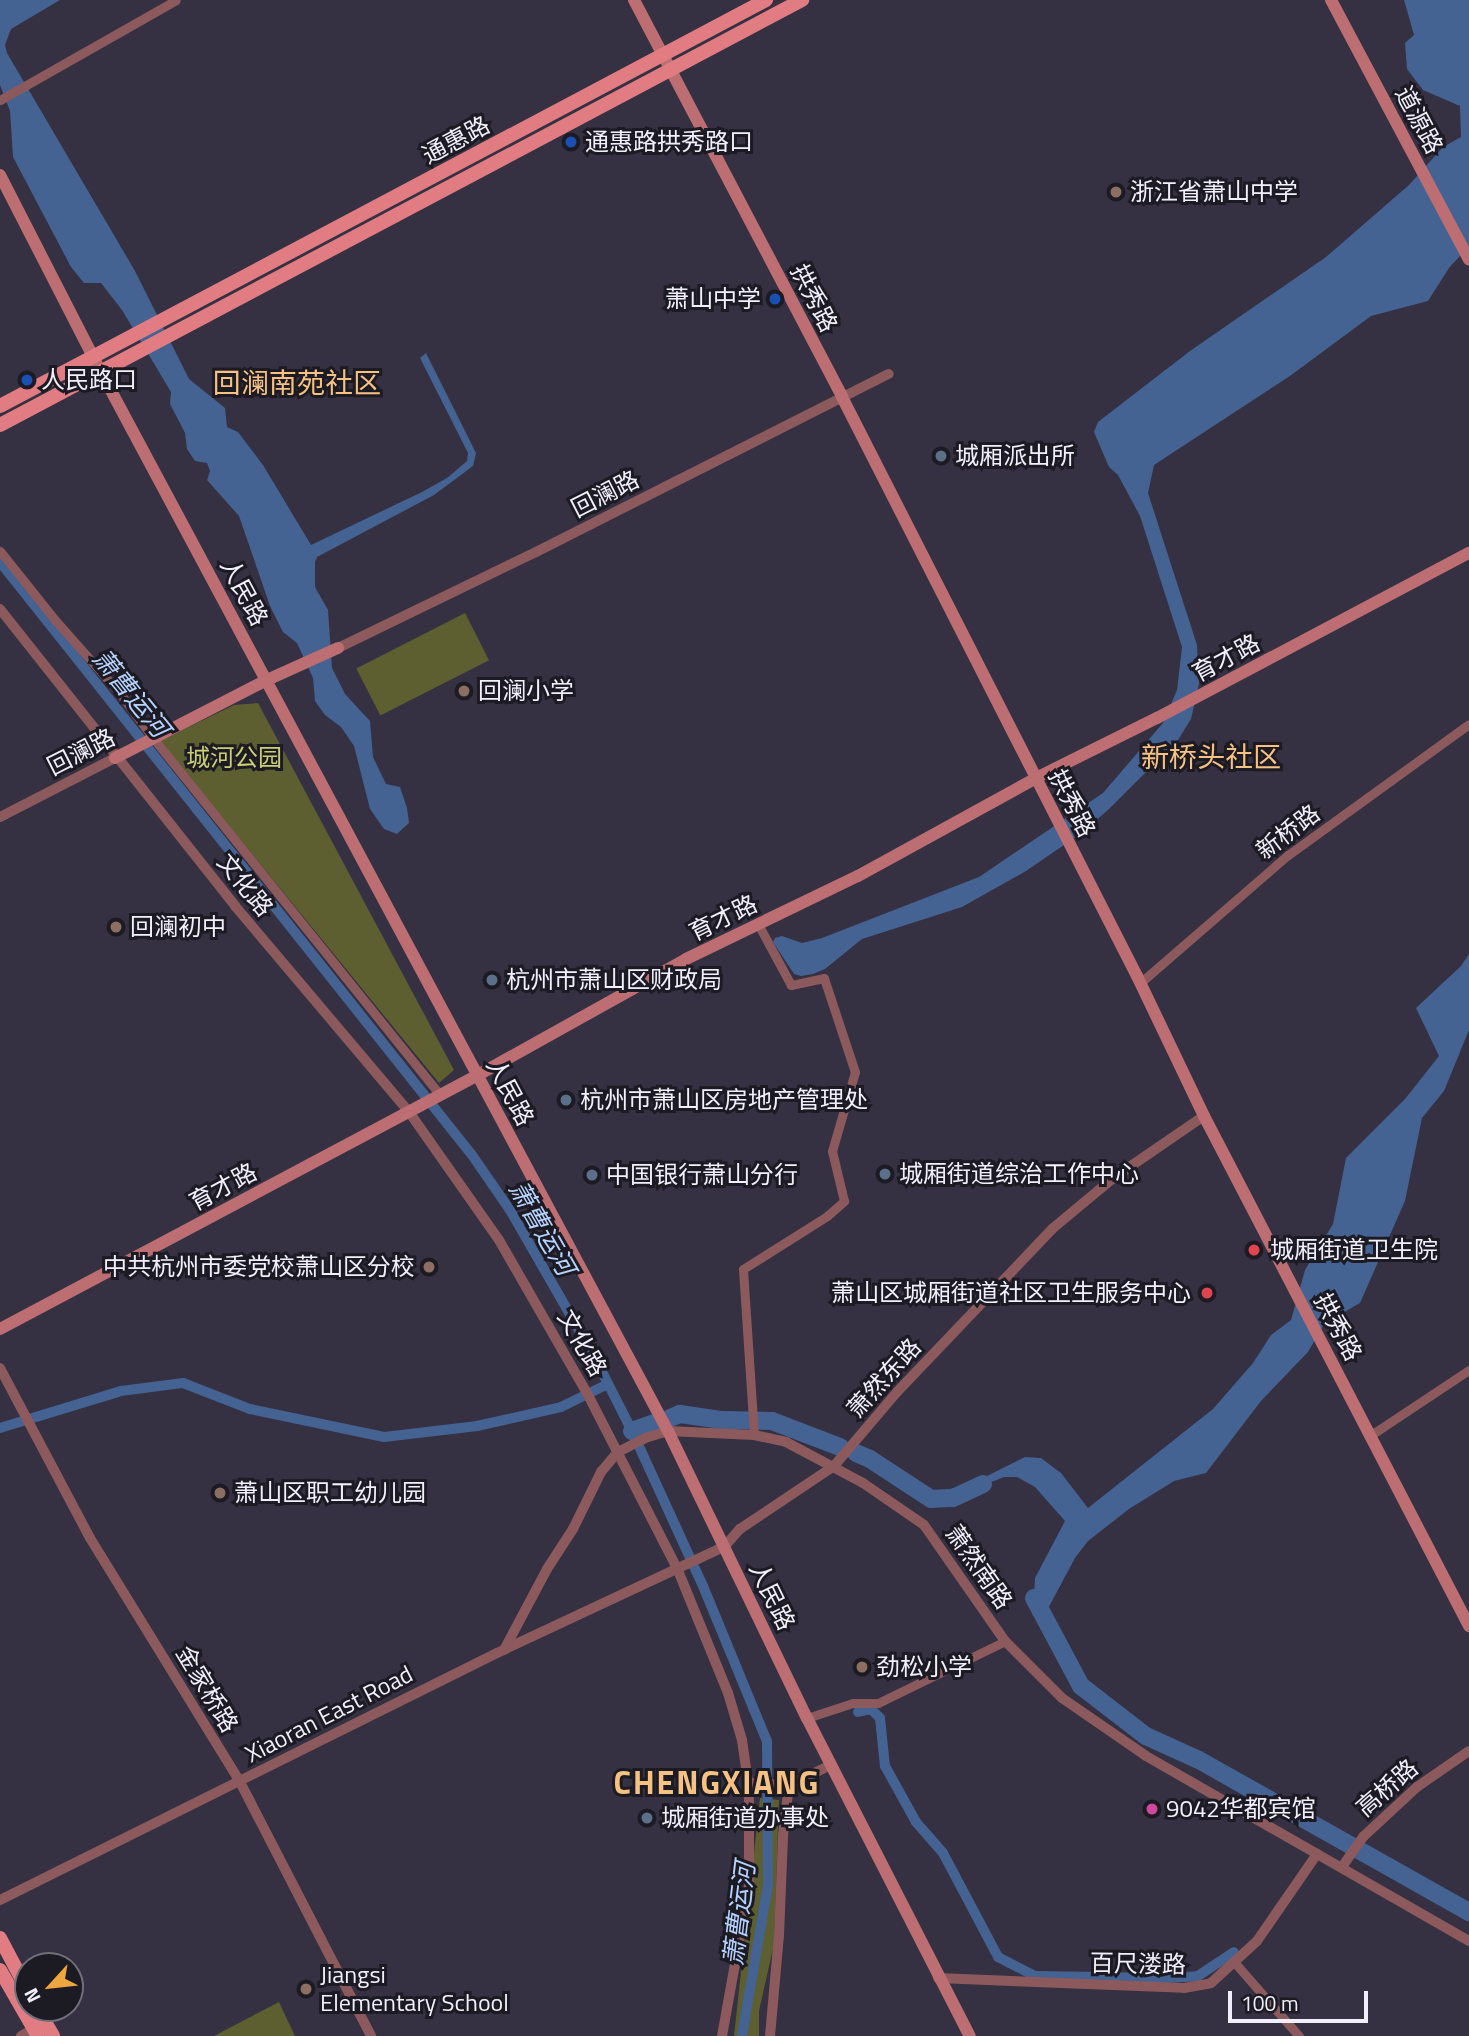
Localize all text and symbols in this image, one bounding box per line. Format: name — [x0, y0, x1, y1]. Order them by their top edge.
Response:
street label: 道源路 — [1389, 81, 1449, 159]
street label: 通惠路 — [417, 110, 495, 170]
place label: 通惠路拱秀路口 — [585, 128, 753, 156]
marker: 通惠路拱秀路口 — [563, 134, 579, 150]
place label: 浙江省萧山中学 — [1130, 178, 1298, 206]
marker: 浙江省萧山中学 — [1108, 184, 1124, 200]
street label: 拱秀路 — [785, 259, 843, 337]
place label: 萧山中学 — [665, 285, 761, 313]
marker: 萧山中学 — [767, 291, 783, 307]
place label: 人民路口 — [41, 366, 137, 394]
district label: 回澜南苑社区 — [213, 366, 381, 400]
marker: 人民路口 — [19, 372, 35, 388]
place label: 城厢派出所 — [955, 442, 1075, 470]
marker: 城厢派出所 — [933, 448, 949, 464]
street label: 回澜路 — [566, 465, 644, 523]
street label: 人民路 — [214, 553, 274, 631]
street label: 育才路 — [1187, 628, 1265, 688]
water label: 萧曹运河 — [86, 643, 176, 743]
place label: 回澜小学 — [478, 677, 574, 705]
marker: 回澜小学 — [456, 683, 472, 699]
street label: 回澜路 — [42, 723, 120, 781]
district label: 新桥头社区 — [1141, 740, 1281, 774]
park label: 城河公园 — [186, 744, 282, 772]
street label: 拱秀路 — [1043, 764, 1101, 842]
street label: 新桥路 — [1251, 799, 1325, 865]
street label: 文化路 — [211, 848, 279, 922]
street label: 育才路 — [684, 889, 762, 947]
place label: 回澜初中 — [130, 913, 226, 941]
marker: 回澜初中 — [108, 919, 124, 935]
place label: 杭州市萧山区财政局 — [506, 966, 722, 994]
marker: 杭州市萧山区财政局 — [484, 972, 500, 988]
street label: 人民路 — [480, 1053, 540, 1131]
place label: 杭州市萧山区房地产管理处 — [580, 1086, 868, 1114]
marker: 杭州市萧山区房地产管理处 — [558, 1092, 574, 1108]
street label: 育才路 — [184, 1157, 262, 1217]
place label: 城厢街道综治工作中心 — [899, 1160, 1139, 1188]
place label: 中国银行萧山分行 — [606, 1161, 798, 1189]
marker: 城厢街道综治工作中心 — [877, 1166, 893, 1182]
marker: 中国银行萧山分行 — [584, 1167, 600, 1183]
water label: 萧曹运河 — [502, 1175, 582, 1281]
place label: 城厢街道卫生院 — [1270, 1236, 1438, 1264]
marker: 城厢街道卫生院 — [1244, 1240, 1264, 1260]
place label: 中共杭州市委党校萧山区分校 — [103, 1253, 415, 1281]
marker: 中共杭州市委党校萧山区分校 — [421, 1259, 437, 1275]
place label: 萧山区城厢街道社区卫生服务中心 — [831, 1279, 1191, 1307]
marker: 萧山区城厢街道社区卫生服务中心 — [1197, 1283, 1217, 1303]
street label: 拱秀路 — [1308, 1288, 1368, 1366]
street label: 文化路 — [552, 1305, 612, 1381]
street label: 萧然东路 — [841, 1333, 927, 1423]
place label: 萧山区职工幼儿园 — [234, 1479, 426, 1507]
marker: 萧山区职工幼儿园 — [212, 1485, 228, 1501]
street label: 萧然南路 — [940, 1519, 1018, 1615]
street label: 人民路 — [743, 1557, 801, 1635]
street label: 金家桥路 — [170, 1640, 244, 1738]
place label: 劲松小学 — [876, 1653, 972, 1681]
street label: Xiaoran East Road — [241, 1659, 417, 1769]
marker: 劲松小学 — [854, 1659, 870, 1675]
street label: 高桥路 — [1350, 1754, 1424, 1822]
district label: CHENGXIANG — [615, 1763, 819, 1801]
place label: 9042华都宾馆 — [1166, 1795, 1316, 1823]
marker: 9042华都宾馆 — [1144, 1801, 1160, 1817]
place label: 城厢街道办事处 — [661, 1804, 829, 1832]
marker: 城厢街道办事处 — [639, 1810, 655, 1826]
water label: 萧曹运河 — [717, 1860, 761, 1968]
street label: 百尺溇路 — [1090, 1949, 1186, 1979]
north arrow — [14, 1952, 84, 2022]
place label: Jiangsi Elementary School — [320, 1961, 509, 2017]
scale bar — [1231, 1976, 1371, 2020]
marker: Jiangsi Elementary School — [298, 1981, 314, 1997]
text: N — [16, 1983, 48, 2008]
text: 100 m — [1241, 1987, 1298, 2019]

